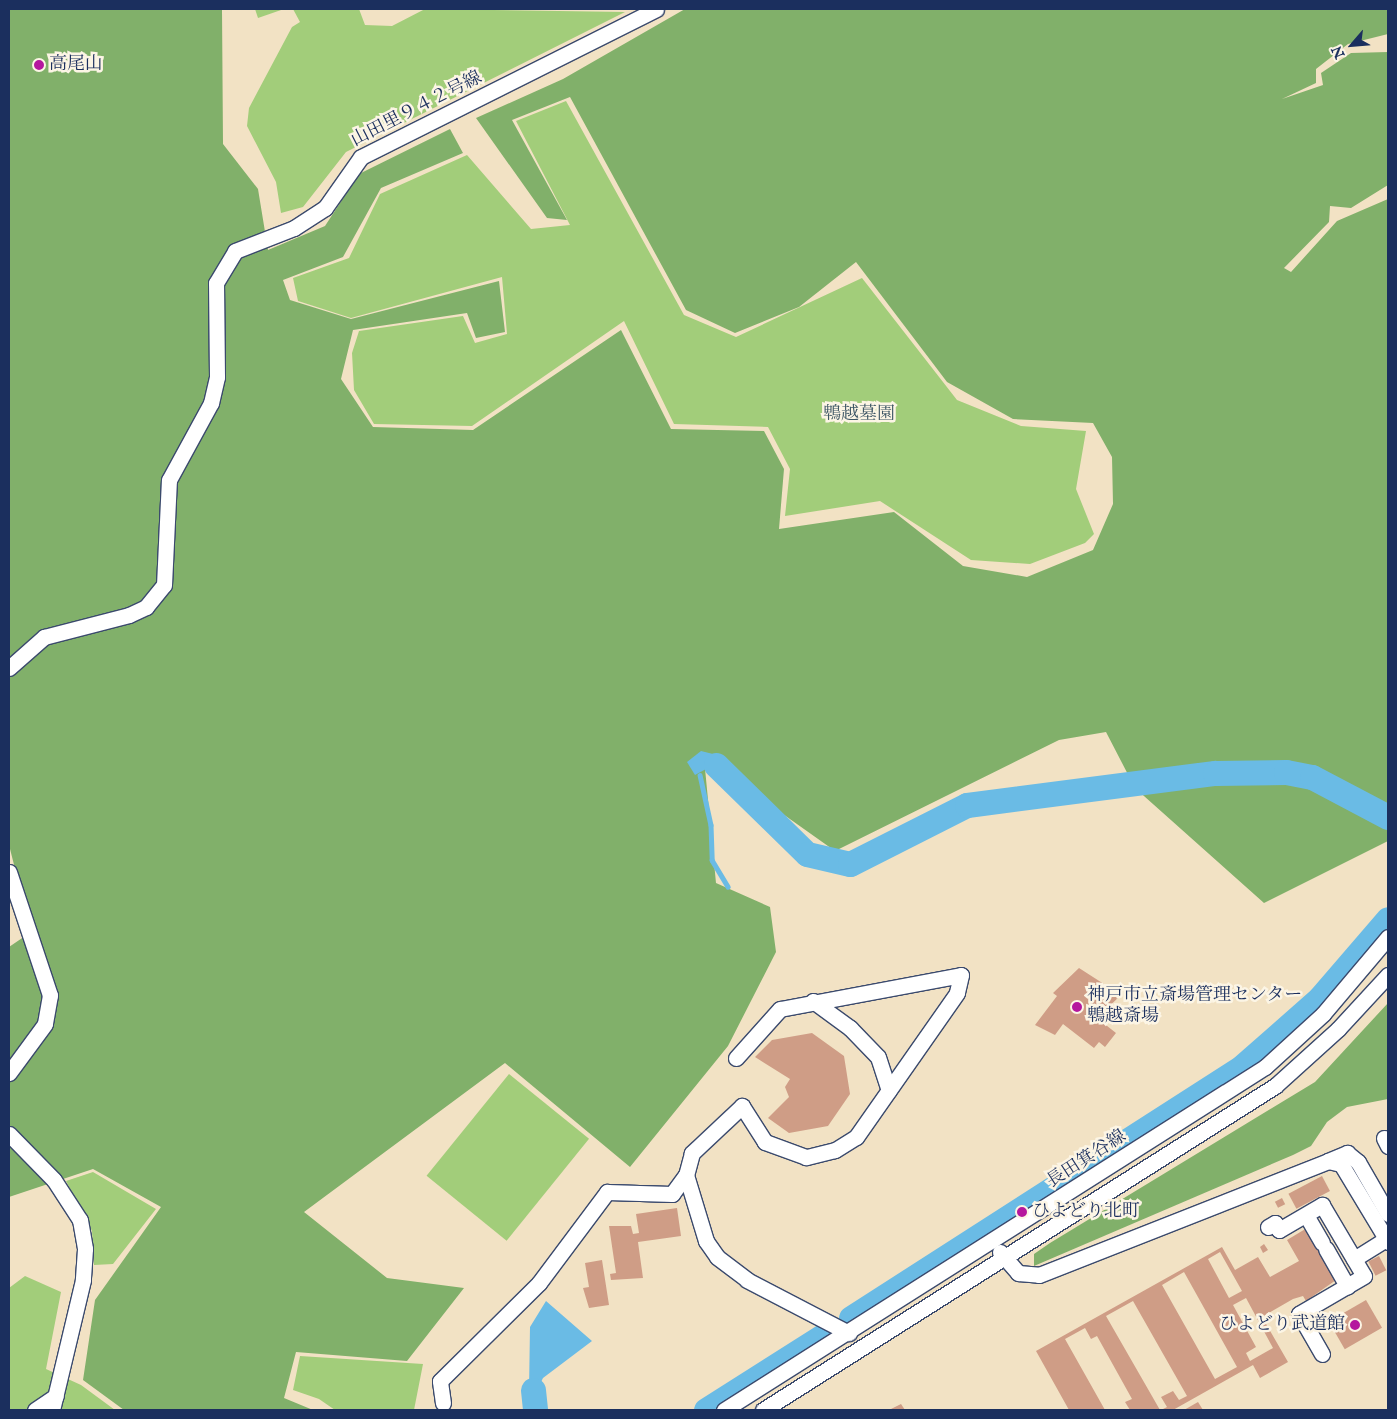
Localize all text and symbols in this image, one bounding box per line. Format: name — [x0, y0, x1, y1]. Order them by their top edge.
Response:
north arrow — [1327, 20, 1377, 70]
text: N — [1328, 42, 1349, 61]
place label: 高尾山 — [49, 54, 103, 76]
marker: 高尾山 — [33, 59, 45, 71]
street label: 山田里９４２号線 — [348, 68, 486, 152]
park label: 鵯越墓園 — [823, 404, 895, 426]
place label: 神戸市立斎場管理センター 鵯越斎場 — [1087, 986, 1303, 1028]
marker: 神戸市立斎場管理センター 鵯越斎場 — [1071, 1001, 1083, 1013]
street label: 長田箕谷線 — [1043, 1126, 1131, 1194]
place label: ひよどり北町 — [1032, 1201, 1140, 1223]
marker: ひよどり北町 — [1016, 1206, 1028, 1218]
place label: ひよどり武道館 — [1219, 1314, 1345, 1336]
marker: ひよどり武道館 — [1349, 1319, 1361, 1331]

